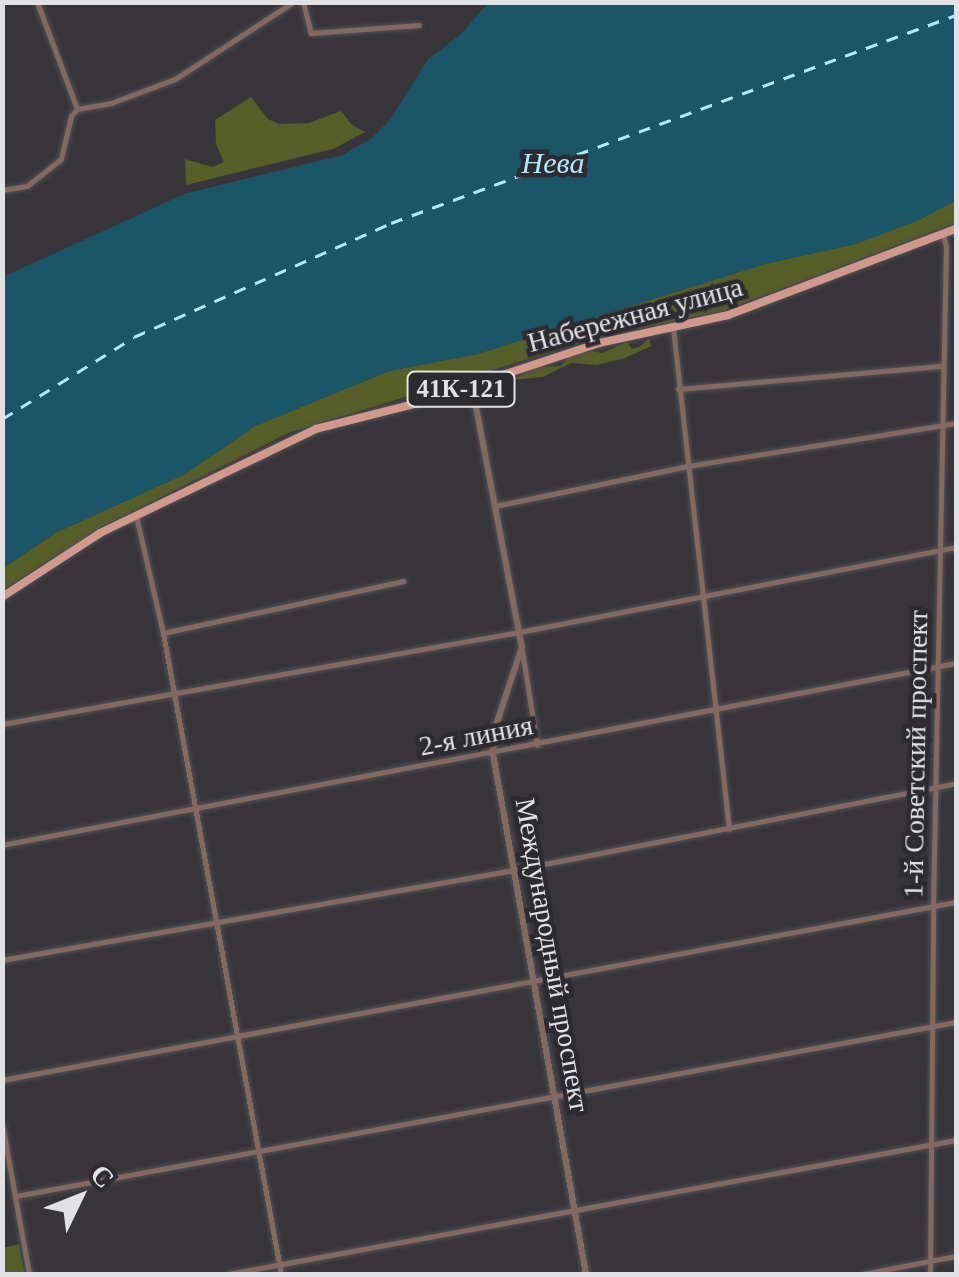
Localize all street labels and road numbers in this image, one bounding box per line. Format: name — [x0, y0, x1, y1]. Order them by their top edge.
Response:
street label: Набережная улица — [524, 270, 746, 360]
road number: 41К-121 — [406, 369, 516, 409]
street label: 1-й Советский проспект — [897, 610, 935, 898]
street label: 2-я линия — [416, 709, 536, 763]
street label: Международный проспект — [508, 795, 596, 1115]

